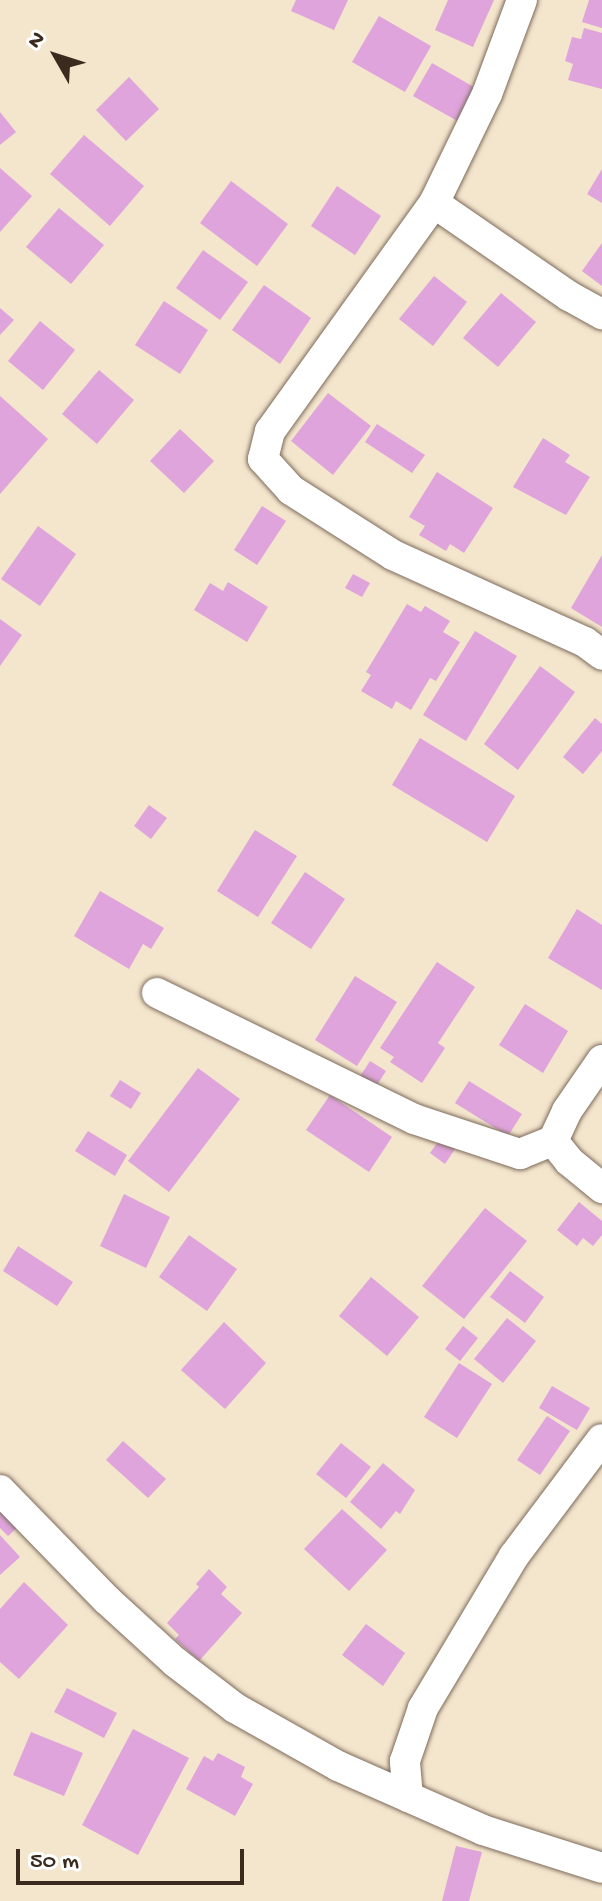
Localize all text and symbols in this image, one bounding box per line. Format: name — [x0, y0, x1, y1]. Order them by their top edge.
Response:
north arrow — [16, 16, 96, 96]
text: N — [23, 27, 52, 55]
scale bar — [20, 1833, 248, 1883]
text: 50 m — [30, 1848, 79, 1877]

